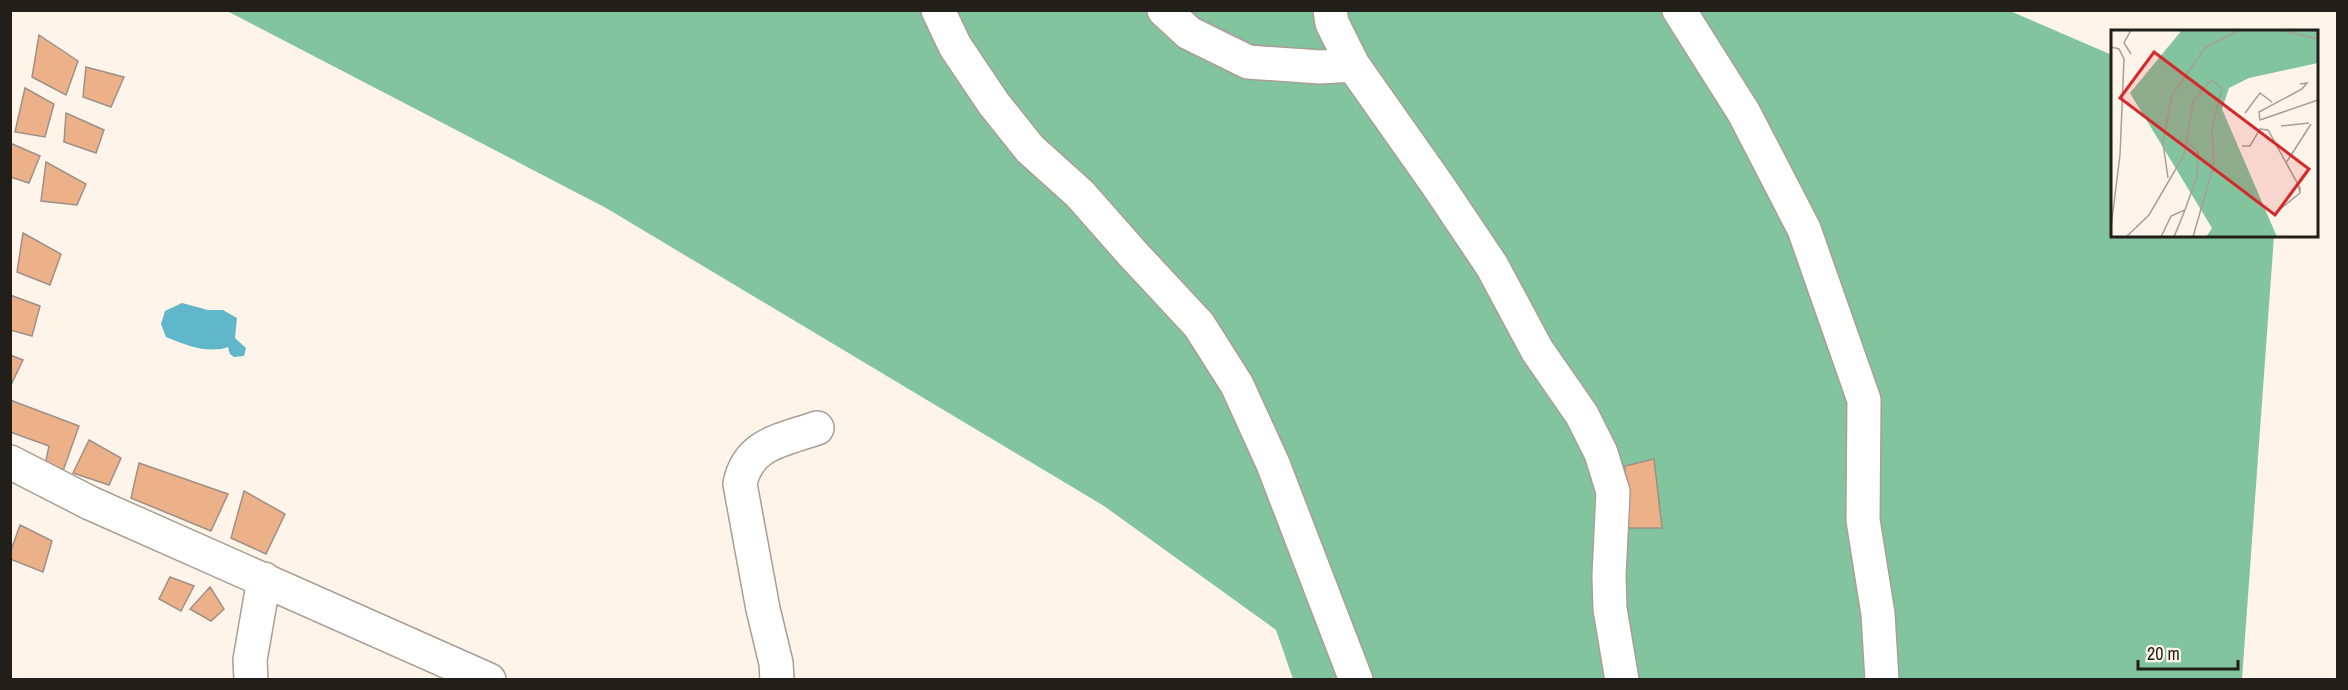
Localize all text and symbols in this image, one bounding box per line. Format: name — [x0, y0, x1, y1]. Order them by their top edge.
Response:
inset map — [2111, 30, 2318, 237]
scale bar — [2138, 633, 2238, 671]
text: 20 m — [2147, 641, 2180, 666]

